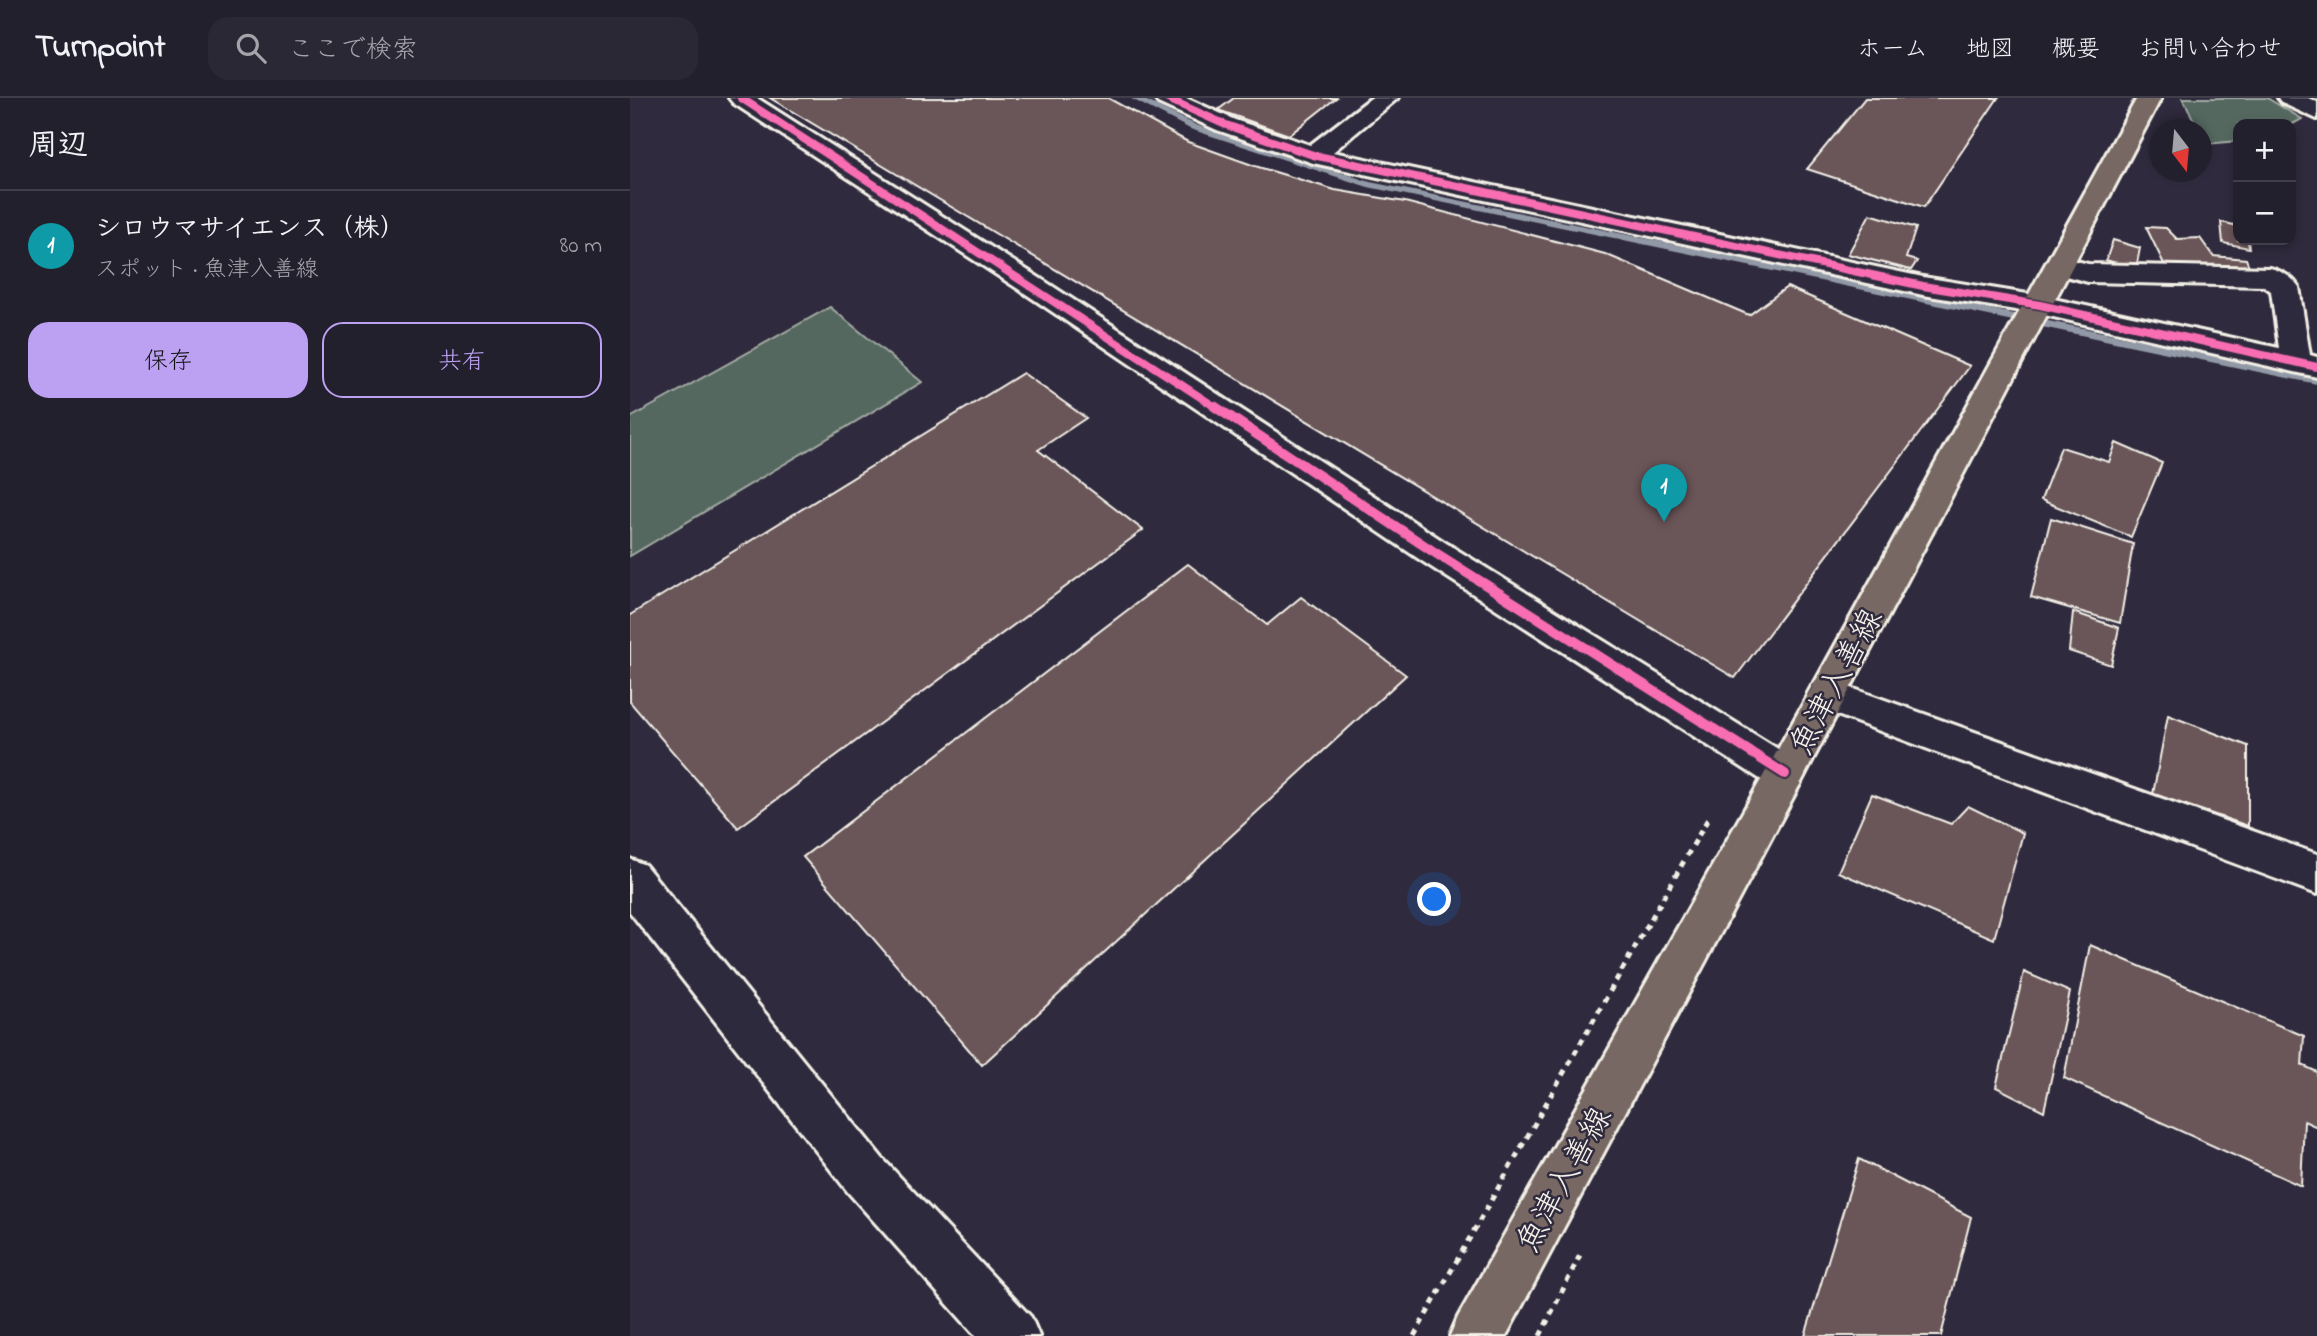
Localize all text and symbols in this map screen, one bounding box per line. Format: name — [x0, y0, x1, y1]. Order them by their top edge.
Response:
search box — [208, 17, 698, 80]
text: Turnpoint — [35, 24, 166, 72]
icon: search — [232, 29, 270, 67]
text: ここで検索 — [288, 32, 418, 70]
text: ホーム — [1857, 33, 1928, 68]
text: 地図 — [1966, 33, 2014, 68]
text: 概要 — [2052, 33, 2100, 68]
text: お問い合わせ — [2138, 33, 2282, 68]
north arrow — [2149, 119, 2212, 182]
map controls — [2233, 119, 2296, 245]
button: + — [2233, 119, 2296, 182]
text: 周辺 — [28, 125, 88, 169]
button: − — [2233, 182, 2296, 245]
text: シロウマサイエンス（株） — [95, 211, 405, 249]
text: 1 — [47, 230, 55, 263]
text: 80 m — [560, 230, 602, 263]
text: スポット · 魚津入善線 — [95, 254, 318, 287]
button: 保存 — [28, 322, 308, 398]
button: 共有 — [322, 322, 602, 398]
pin: 1 — [1641, 464, 1687, 522]
street label: 魚津入善線 — [1780, 601, 1896, 764]
your location — [1417, 882, 1451, 916]
street label: 魚津入善線 — [1507, 1099, 1625, 1262]

